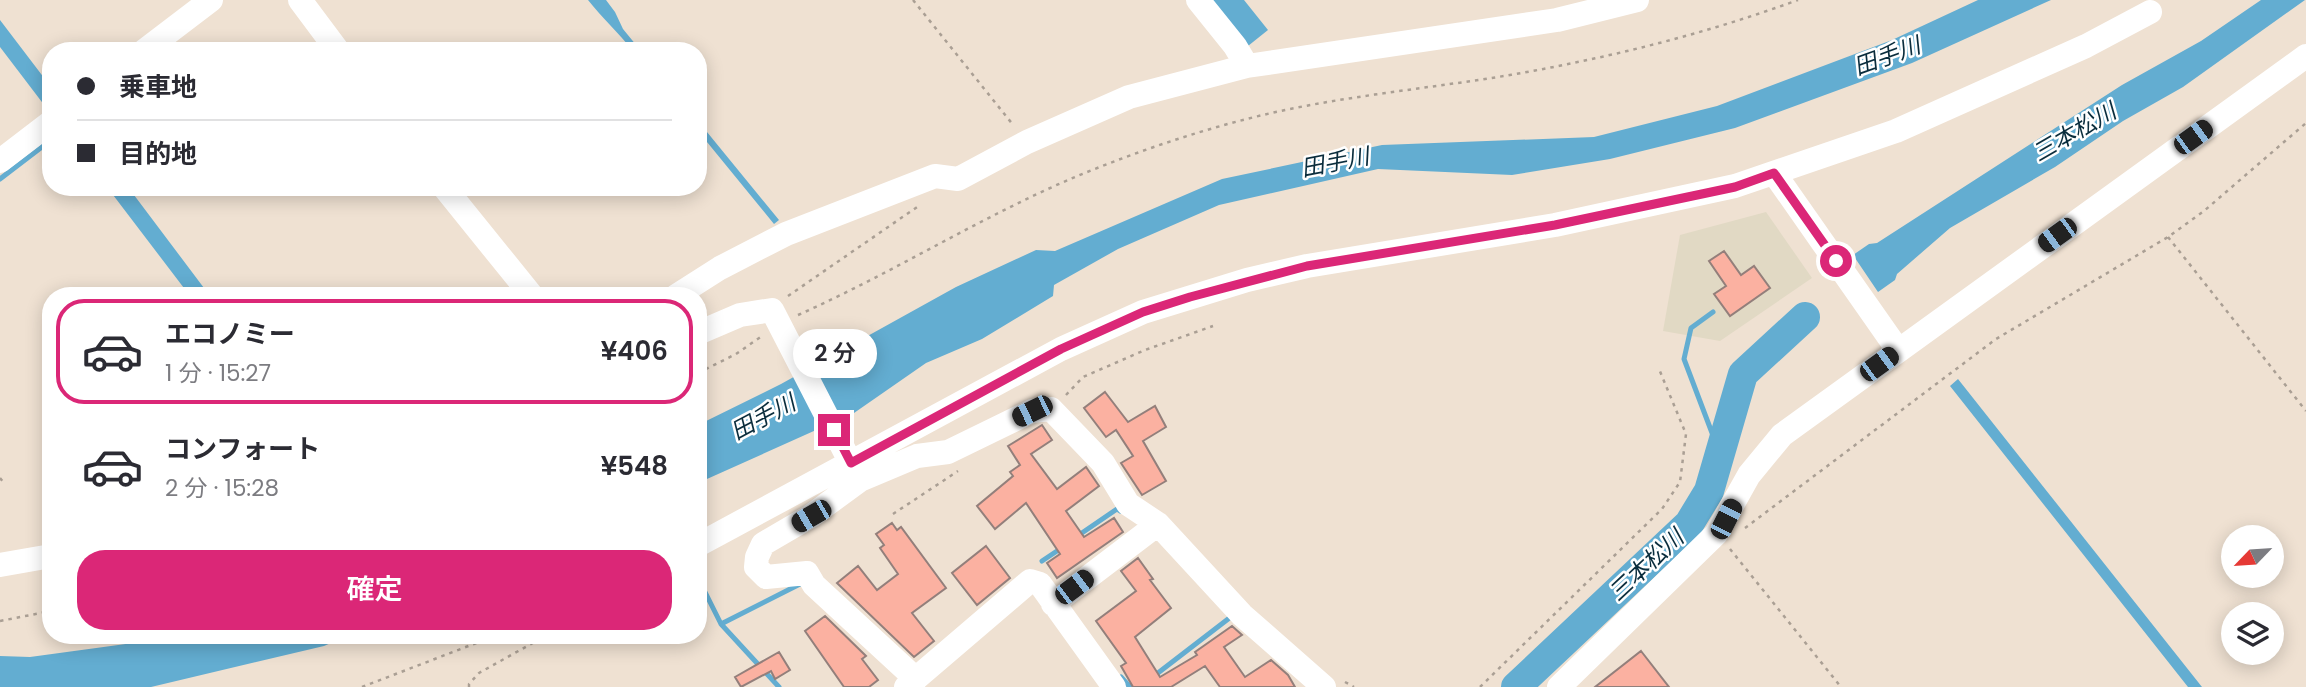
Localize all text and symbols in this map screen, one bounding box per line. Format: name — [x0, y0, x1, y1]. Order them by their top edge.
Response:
water label: 田手川 — [1849, 28, 1928, 83]
text: 乗車地 — [119, 69, 197, 105]
water label: 三本松川 — [2026, 94, 2124, 169]
car — [2170, 116, 2217, 158]
text: 目的地 — [119, 136, 197, 172]
water label: 田手川 — [1298, 139, 1375, 184]
car — [2034, 214, 2081, 256]
route start — [1820, 245, 1852, 277]
text: エコノミー — [165, 316, 295, 352]
icon: car — [81, 320, 144, 383]
callout: 2 分 — [792, 328, 876, 378]
text: ¥406 — [601, 333, 668, 369]
text: 2 分 — [814, 337, 856, 369]
car — [1856, 343, 1903, 385]
text: 1 分 · 15:27 — [165, 357, 271, 389]
water label: 田手川 — [725, 385, 804, 447]
car — [1009, 392, 1056, 430]
route end — [818, 414, 850, 446]
text: コンフォート — [165, 431, 320, 467]
icon: car — [81, 435, 144, 498]
text: ¥548 — [601, 448, 668, 484]
text: 2 分 · 15:28 — [165, 472, 279, 504]
car — [788, 496, 835, 536]
car — [1708, 496, 1745, 542]
water label: 三本松川 — [1601, 520, 1693, 608]
north arrow — [2221, 525, 2284, 588]
map controls — [2221, 525, 2284, 665]
button: 確定 — [77, 550, 672, 630]
car — [1051, 566, 1098, 608]
button: layers — [2221, 602, 2284, 665]

